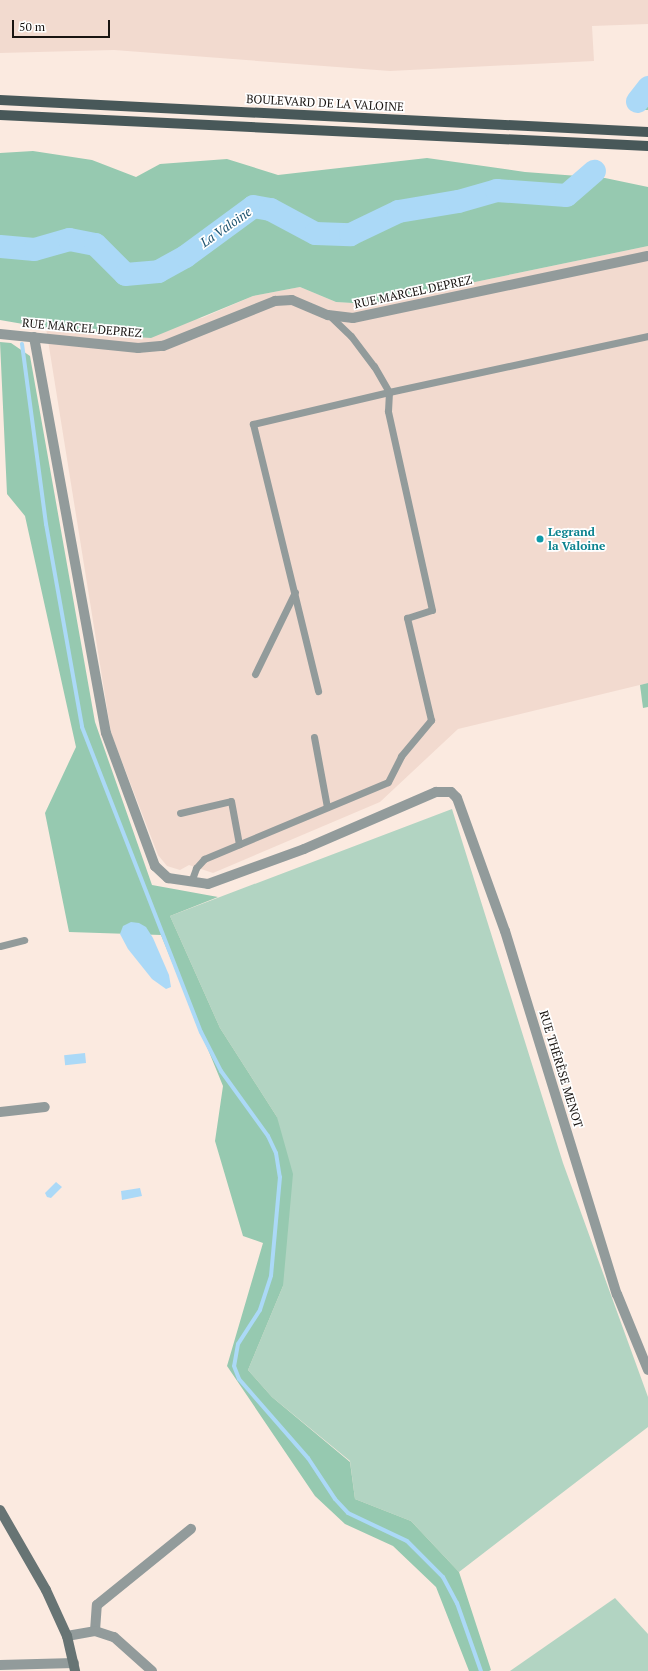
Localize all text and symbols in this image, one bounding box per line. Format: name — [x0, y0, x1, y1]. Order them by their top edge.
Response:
scale bar — [14, 12, 112, 38]
text: 50 m — [19, 19, 45, 34]
street label: BOULEVARD DE LA VALOINE — [245, 92, 405, 114]
water label: La Valoine — [197, 204, 255, 250]
street label: RUE MARCEL DEPREZ — [353, 272, 473, 312]
street label: RUE MARCEL DEPREZ — [21, 316, 143, 340]
place label: Legrand la Valoine — [548, 525, 606, 553]
marker: Legrand la Valoine — [535, 534, 545, 544]
street label: RUE THÉRÈSE MENOT — [536, 1009, 586, 1129]

